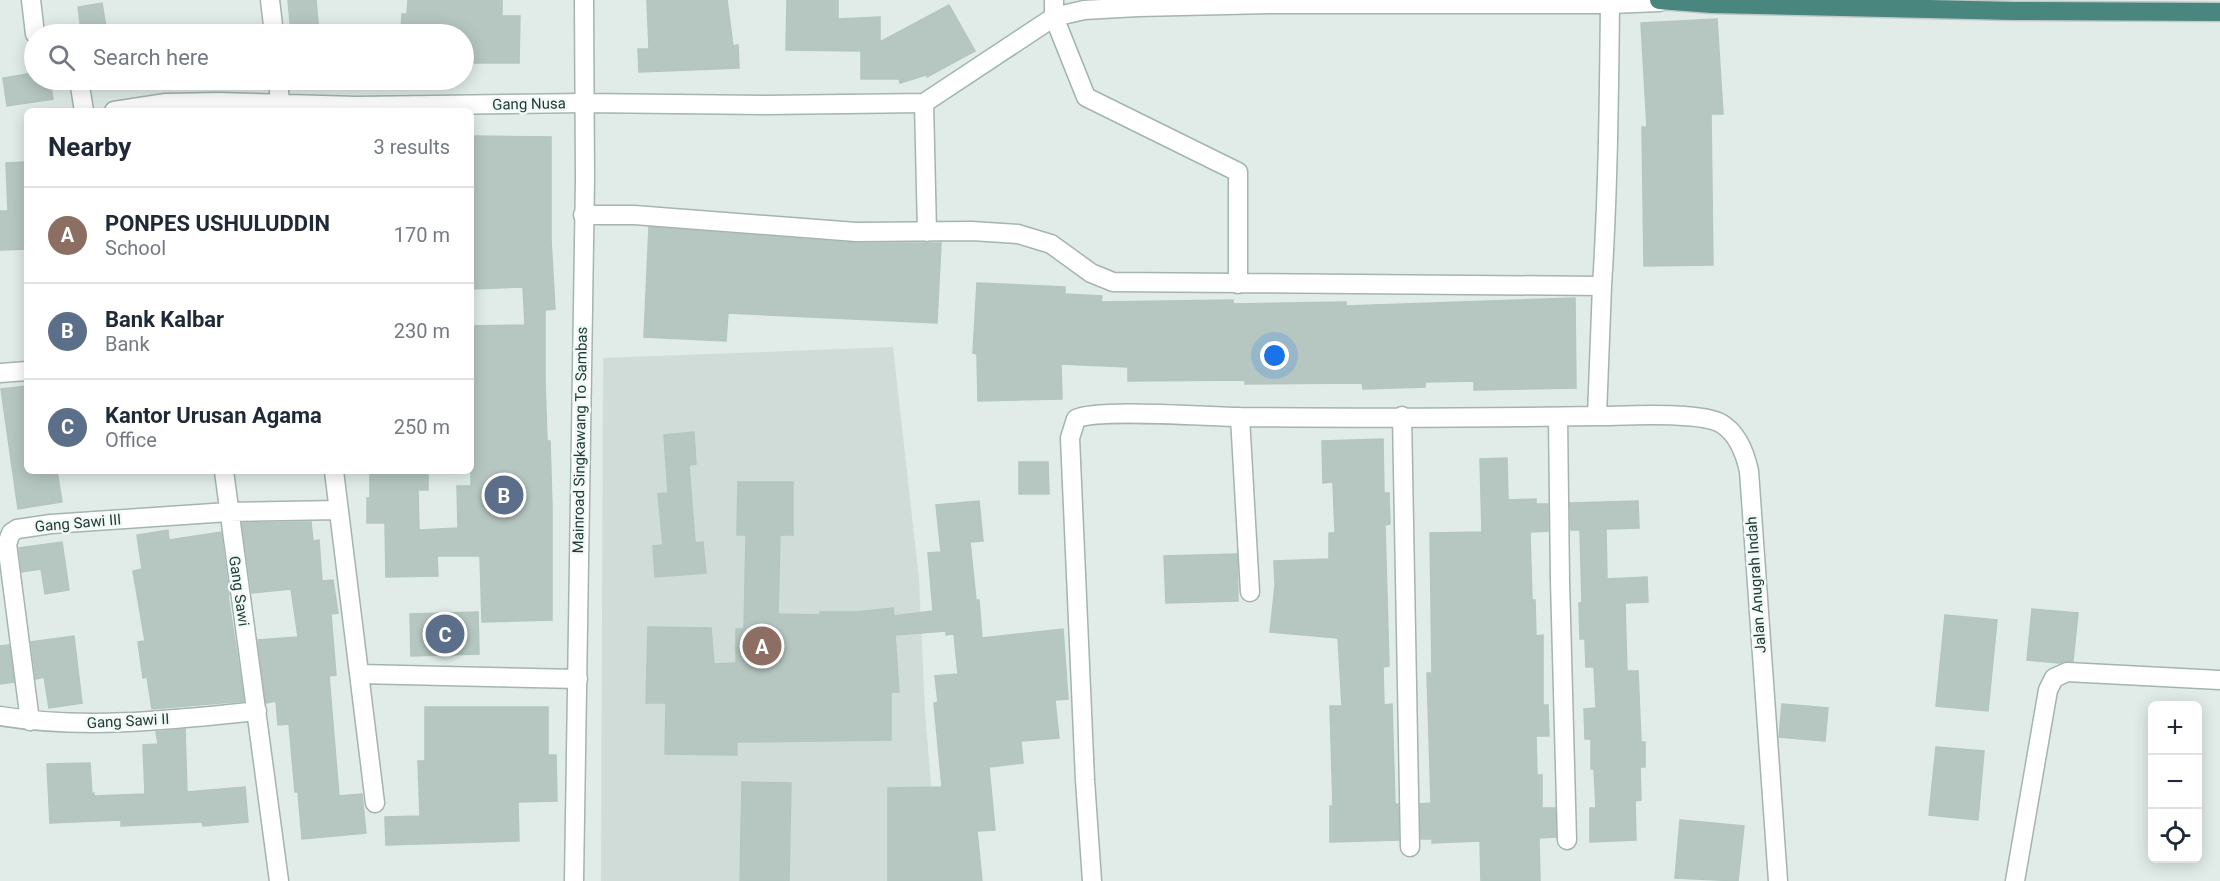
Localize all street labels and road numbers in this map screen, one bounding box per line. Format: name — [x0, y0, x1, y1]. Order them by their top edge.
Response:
street label: Gang Nusa — [492, 94, 566, 114]
street label: Mainroad Singkawang To Sambas — [569, 327, 591, 553]
street label: Gang Sawi III — [34, 510, 122, 536]
street label: Jalan Anugrah Indah — [1742, 516, 1770, 654]
street label: Gang Sawi — [225, 555, 253, 627]
street label: Gang Sawi II — [86, 710, 170, 732]

